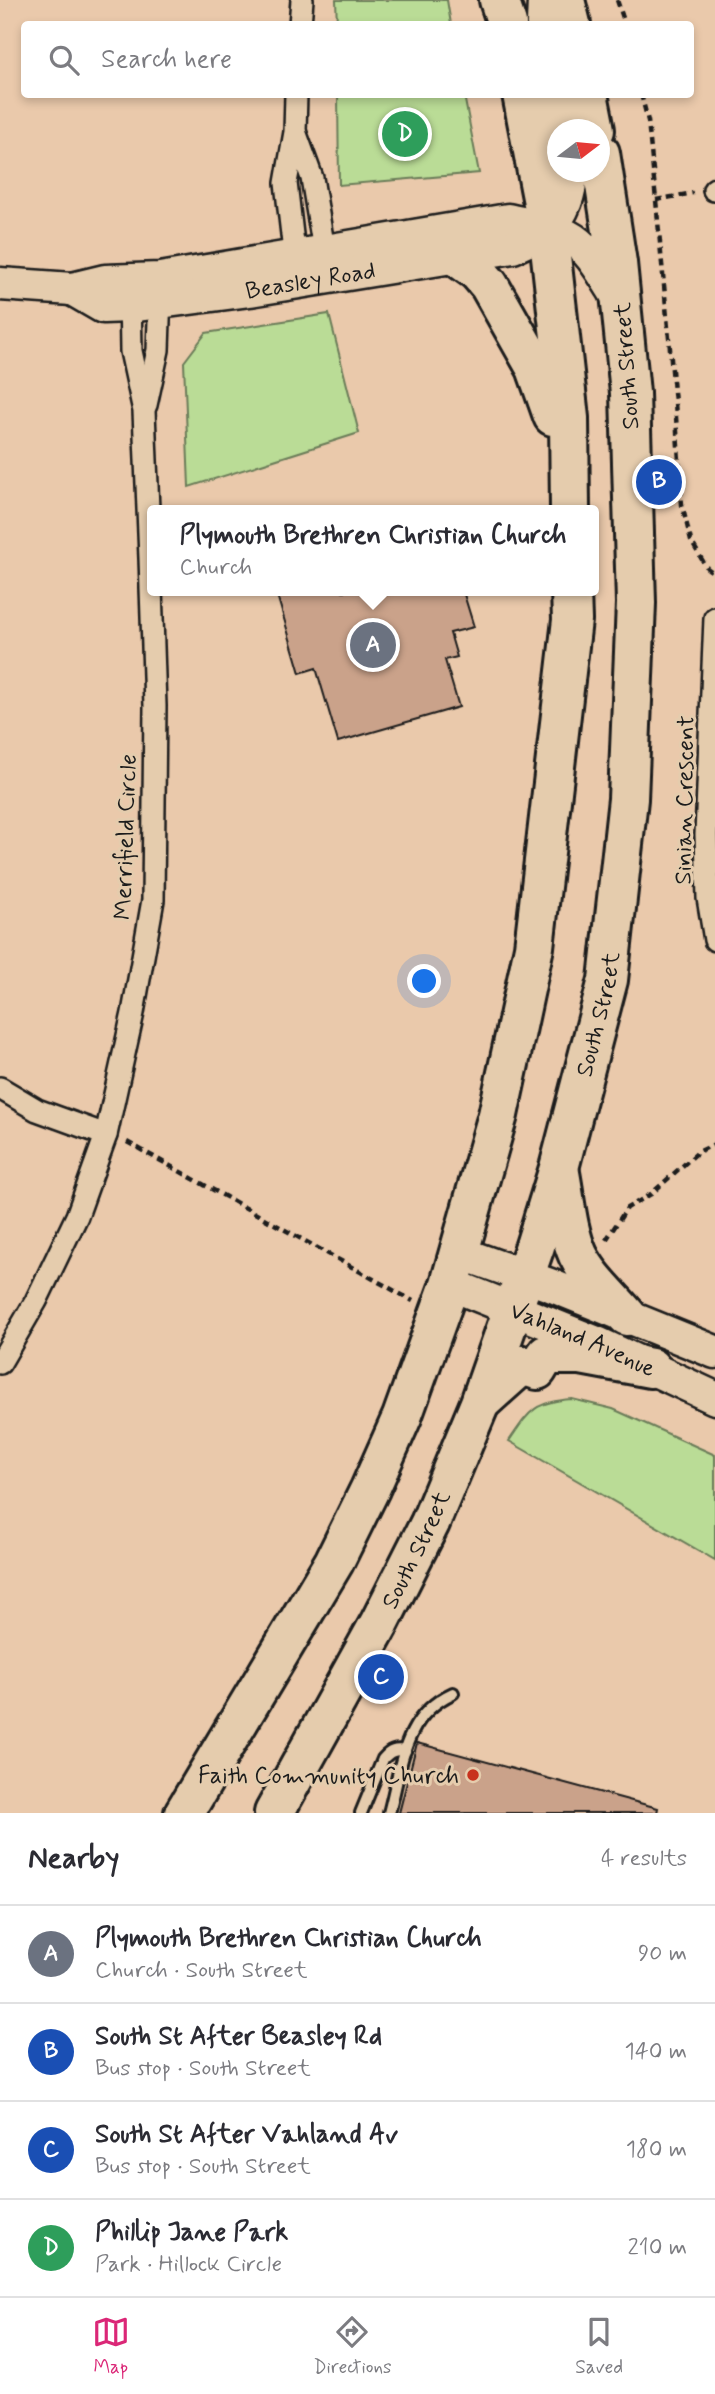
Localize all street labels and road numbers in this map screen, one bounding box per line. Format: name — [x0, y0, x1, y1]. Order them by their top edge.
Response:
street label: Beasley Road — [243, 256, 378, 308]
street label: South Street — [608, 301, 647, 430]
street label: Sinian Crescent — [669, 715, 702, 885]
street label: Merrifield Circle — [108, 754, 145, 921]
street label: South Street — [569, 951, 628, 1080]
street label: Vahland Avenue — [505, 1296, 660, 1385]
street label: South Street — [375, 1487, 459, 1615]

